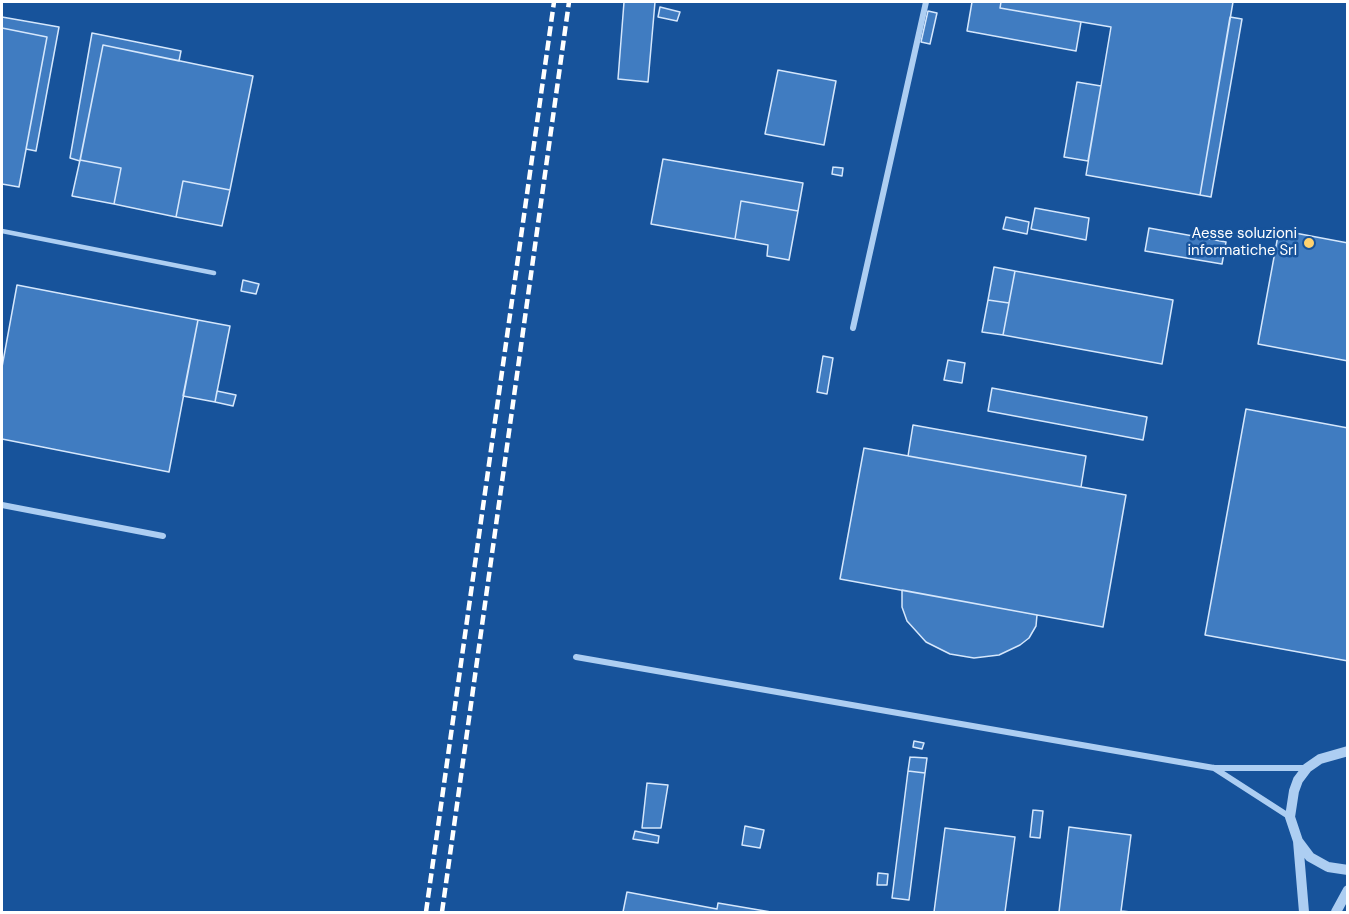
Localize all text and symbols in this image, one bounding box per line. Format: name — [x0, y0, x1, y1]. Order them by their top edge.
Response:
place label: Aesse soluzioni informatiche Srl — [1187, 225, 1297, 260]
marker: Aesse soluzioni informatiche Srl — [1302, 236, 1316, 250]

